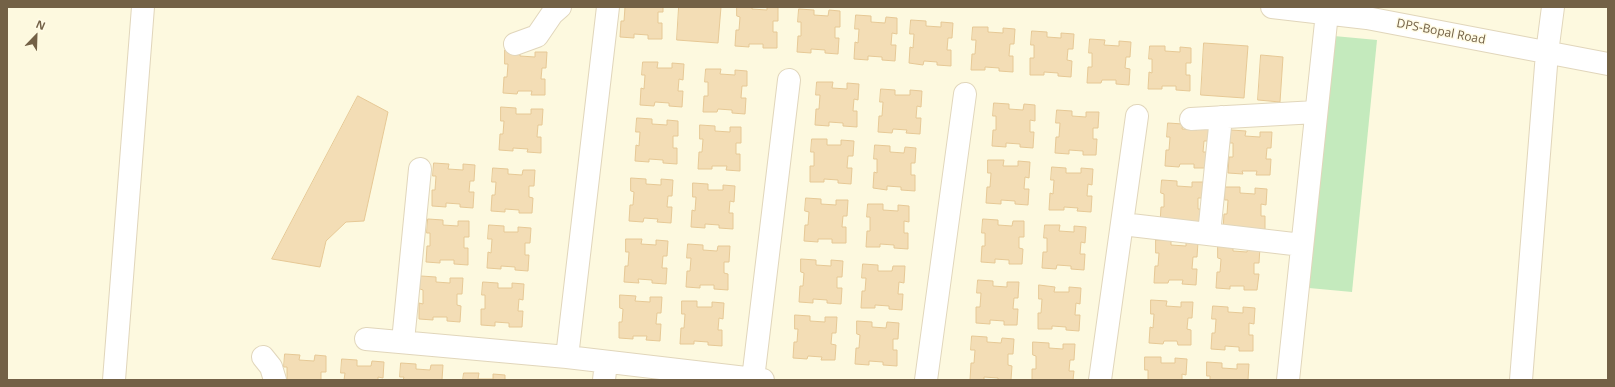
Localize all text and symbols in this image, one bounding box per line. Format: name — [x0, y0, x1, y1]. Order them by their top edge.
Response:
north arrow — [16, 16, 56, 56]
text: N — [34, 16, 48, 33]
street label: DPS-Bopal Road — [1395, 16, 1487, 48]

